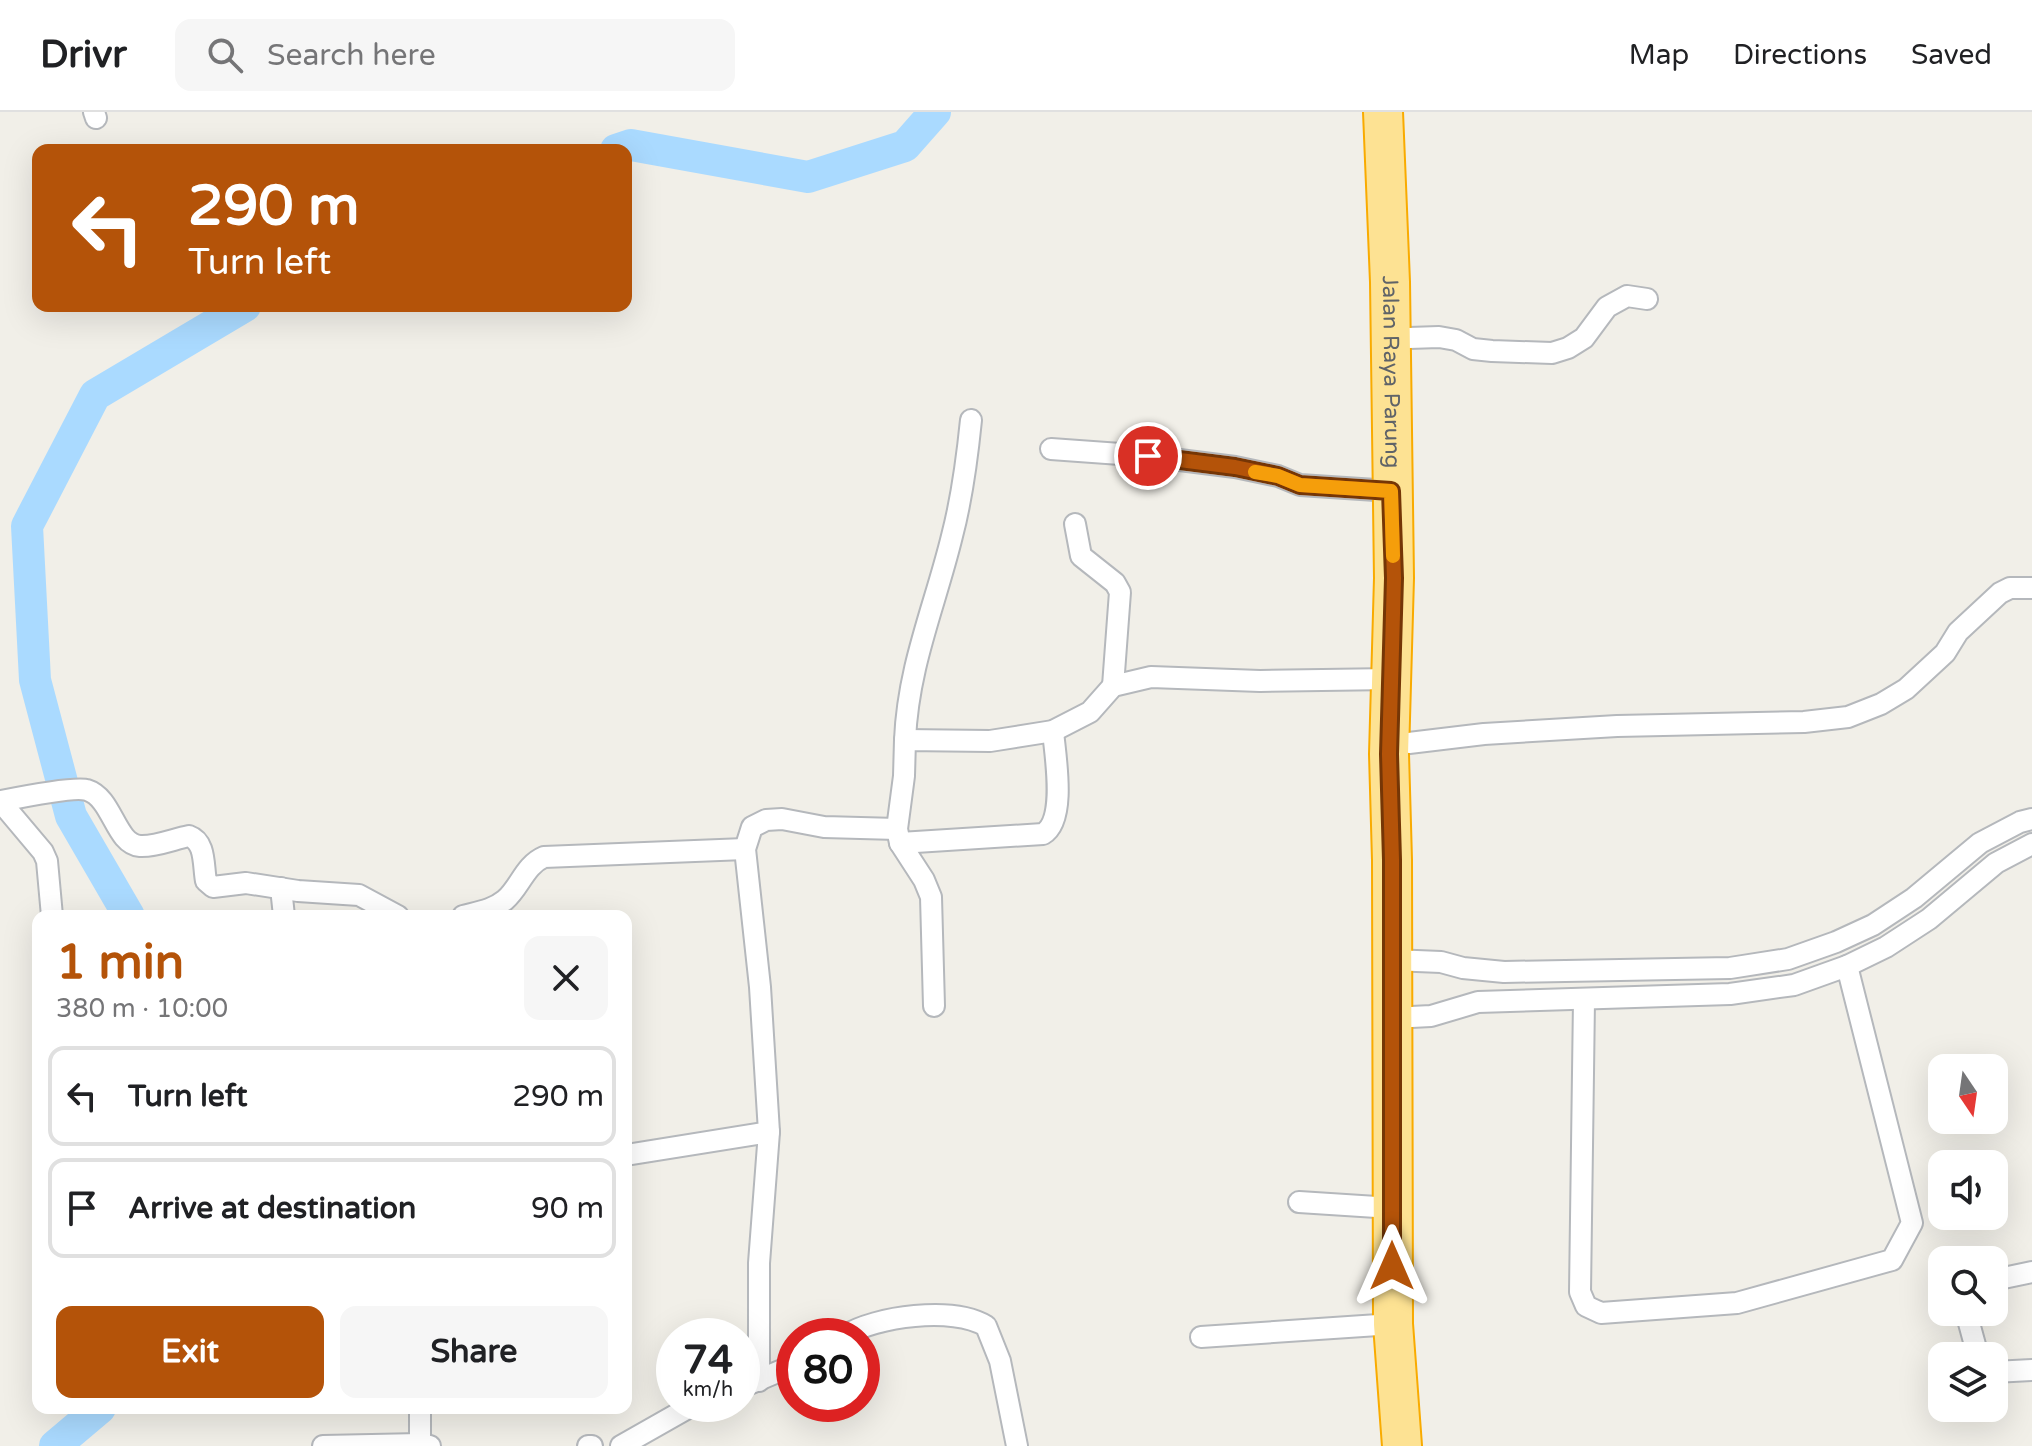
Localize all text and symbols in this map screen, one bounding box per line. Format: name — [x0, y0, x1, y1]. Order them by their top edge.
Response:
search box — [175, 19, 735, 91]
text: Drivr — [40, 32, 127, 78]
icon: search — [203, 33, 247, 77]
text: Search here — [267, 37, 436, 74]
text: Map — [1629, 38, 1689, 72]
text: Directions — [1733, 38, 1867, 72]
text: Saved — [1911, 38, 1992, 72]
text: 290 m — [188, 173, 359, 240]
icon: left — [56, 176, 160, 280]
text: Turn left — [188, 241, 331, 284]
street label: Jalan Raya Parung — [1377, 275, 1406, 469]
pin — [1114, 422, 1182, 490]
icon: arrive — [1126, 434, 1170, 478]
text: 1 min — [56, 934, 184, 992]
button: close — [524, 936, 608, 1020]
text: 380 m · 10:00 — [56, 993, 228, 1024]
north arrow — [1928, 1054, 2008, 1134]
map controls — [1928, 1054, 2008, 1422]
icon: left — [60, 1074, 104, 1118]
text: Turn left — [128, 1078, 247, 1115]
text: 290 m — [512, 1078, 604, 1115]
button: sound — [1928, 1150, 2008, 1230]
icon: arrive — [60, 1186, 104, 1230]
text: Arrive at destination — [128, 1190, 416, 1227]
text: 90 m — [531, 1190, 604, 1227]
position arrow — [1350, 1224, 1434, 1308]
button: search — [1928, 1246, 2008, 1326]
button: Exit — [56, 1306, 324, 1398]
button: Share — [340, 1306, 608, 1398]
speed limit sign: 80 — [776, 1318, 880, 1422]
text: 74 — [683, 1336, 733, 1384]
button: layers — [1928, 1342, 2008, 1422]
text: km/h — [683, 1378, 733, 1402]

